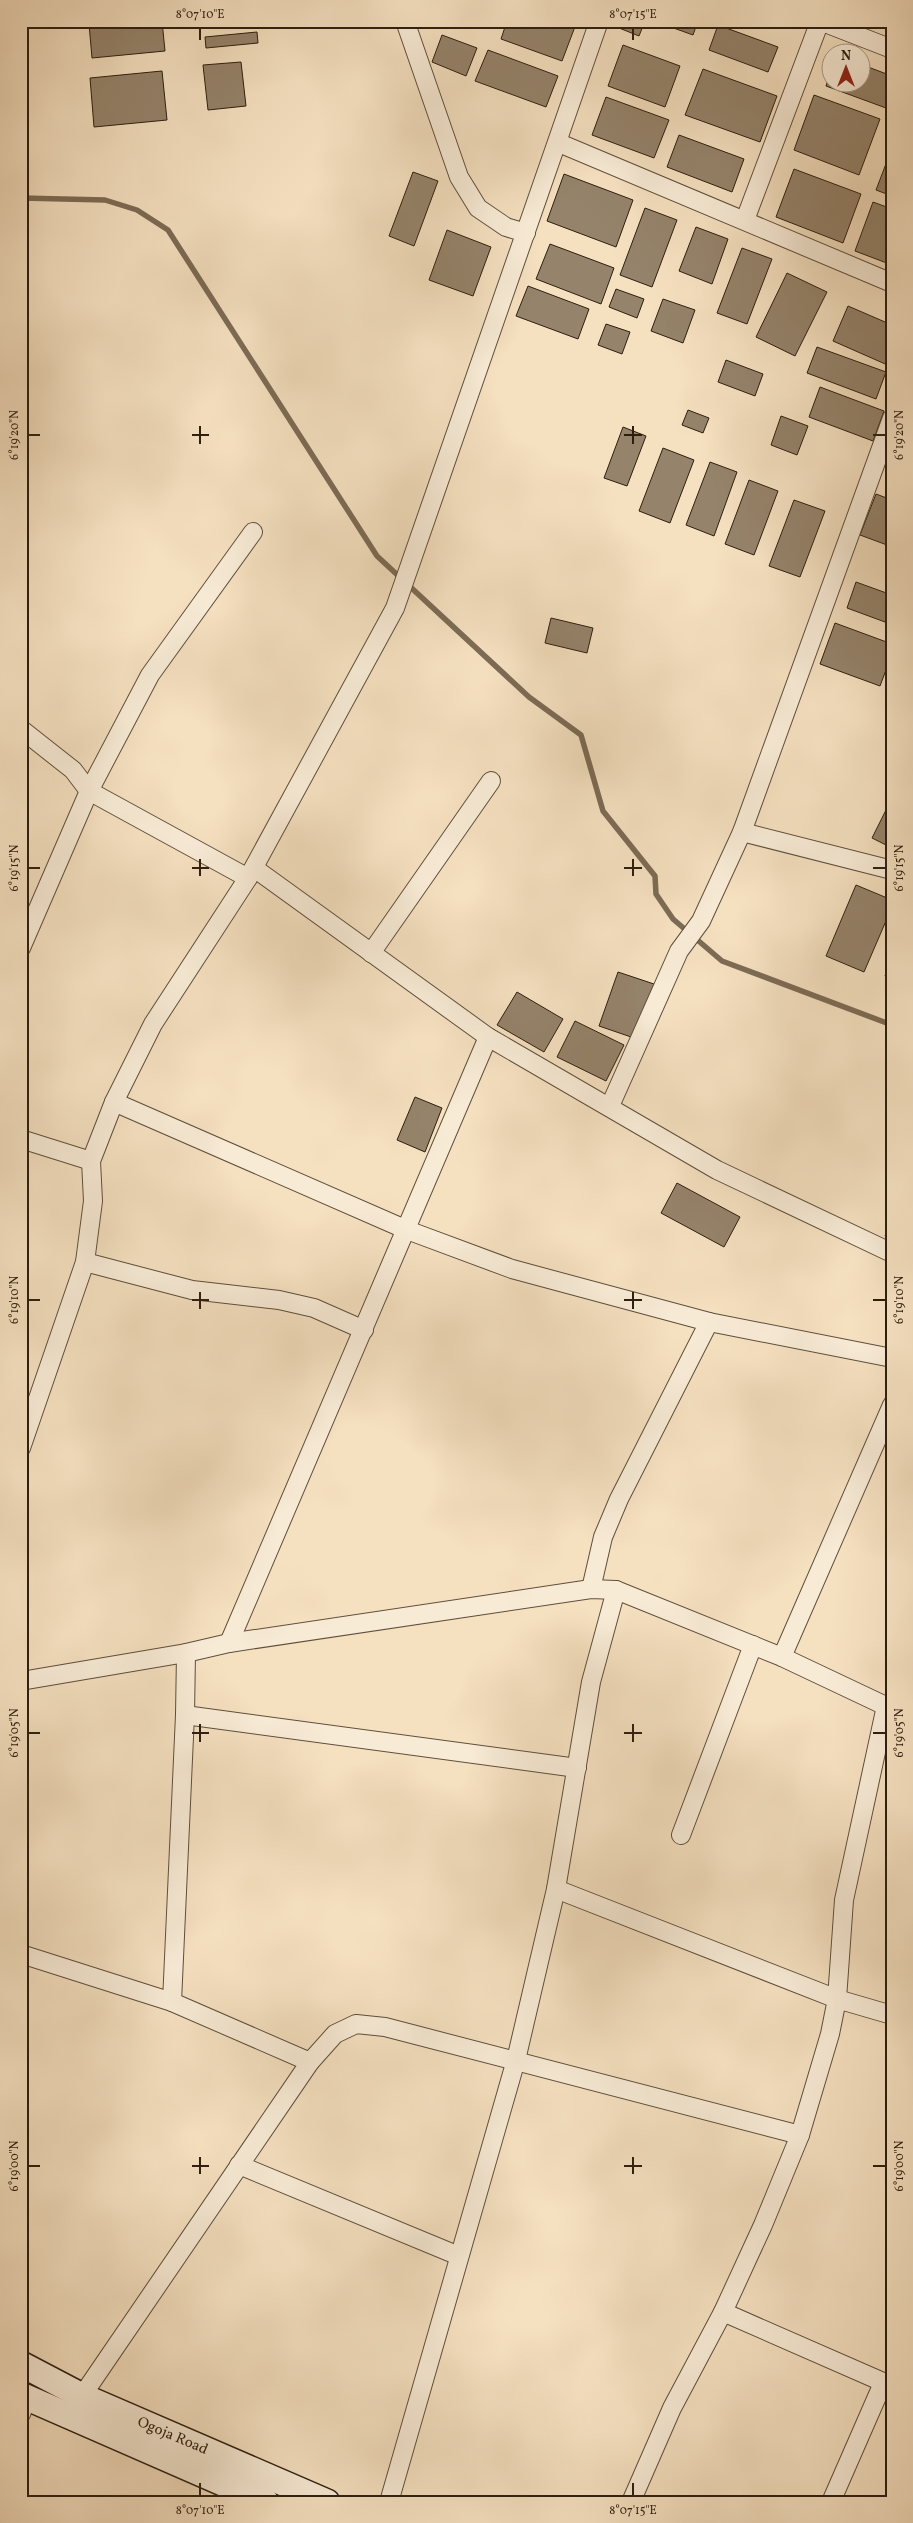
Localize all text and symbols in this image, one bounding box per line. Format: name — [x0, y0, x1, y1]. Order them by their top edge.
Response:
text: 8°07'10"E — [176, 7, 224, 23]
text: 8°07'15"E — [609, 7, 657, 23]
north arrow — [820, 42, 870, 92]
text: N — [841, 47, 851, 66]
text: 6°19'20"N — [7, 410, 23, 460]
text: 6°19'20"N — [892, 410, 908, 460]
text: 6°19'15"N — [7, 844, 23, 892]
text: 6°19'15"N — [892, 844, 908, 892]
text: 6°19'10"N — [7, 1276, 23, 1324]
text: 6°19'10"N — [892, 1276, 908, 1324]
text: 6°19'05"N — [7, 1708, 23, 1758]
text: 6°19'05"N — [892, 1708, 908, 1758]
text: 6°19'00"N — [7, 2141, 23, 2191]
text: 6°19'00"N — [892, 2141, 908, 2191]
street label: Ogoja Road — [134, 2412, 211, 2461]
text: 8°07'10"E — [176, 2503, 224, 2519]
text: 8°07'15"E — [609, 2503, 657, 2519]

